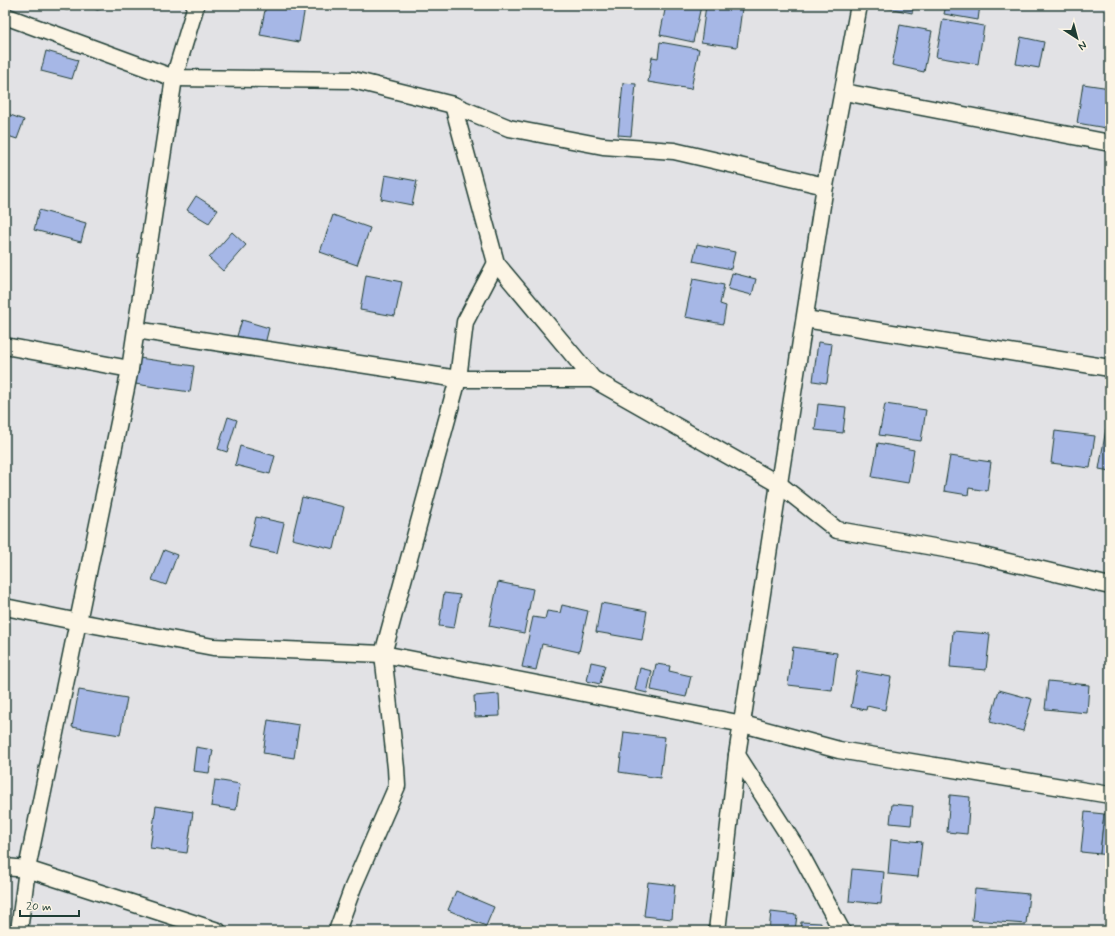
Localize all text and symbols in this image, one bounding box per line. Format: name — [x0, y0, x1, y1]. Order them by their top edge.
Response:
north arrow — [1057, 18, 1097, 58]
text: N — [1075, 37, 1089, 53]
scale bar — [20, 892, 79, 918]
text: 20 m — [26, 899, 52, 915]

